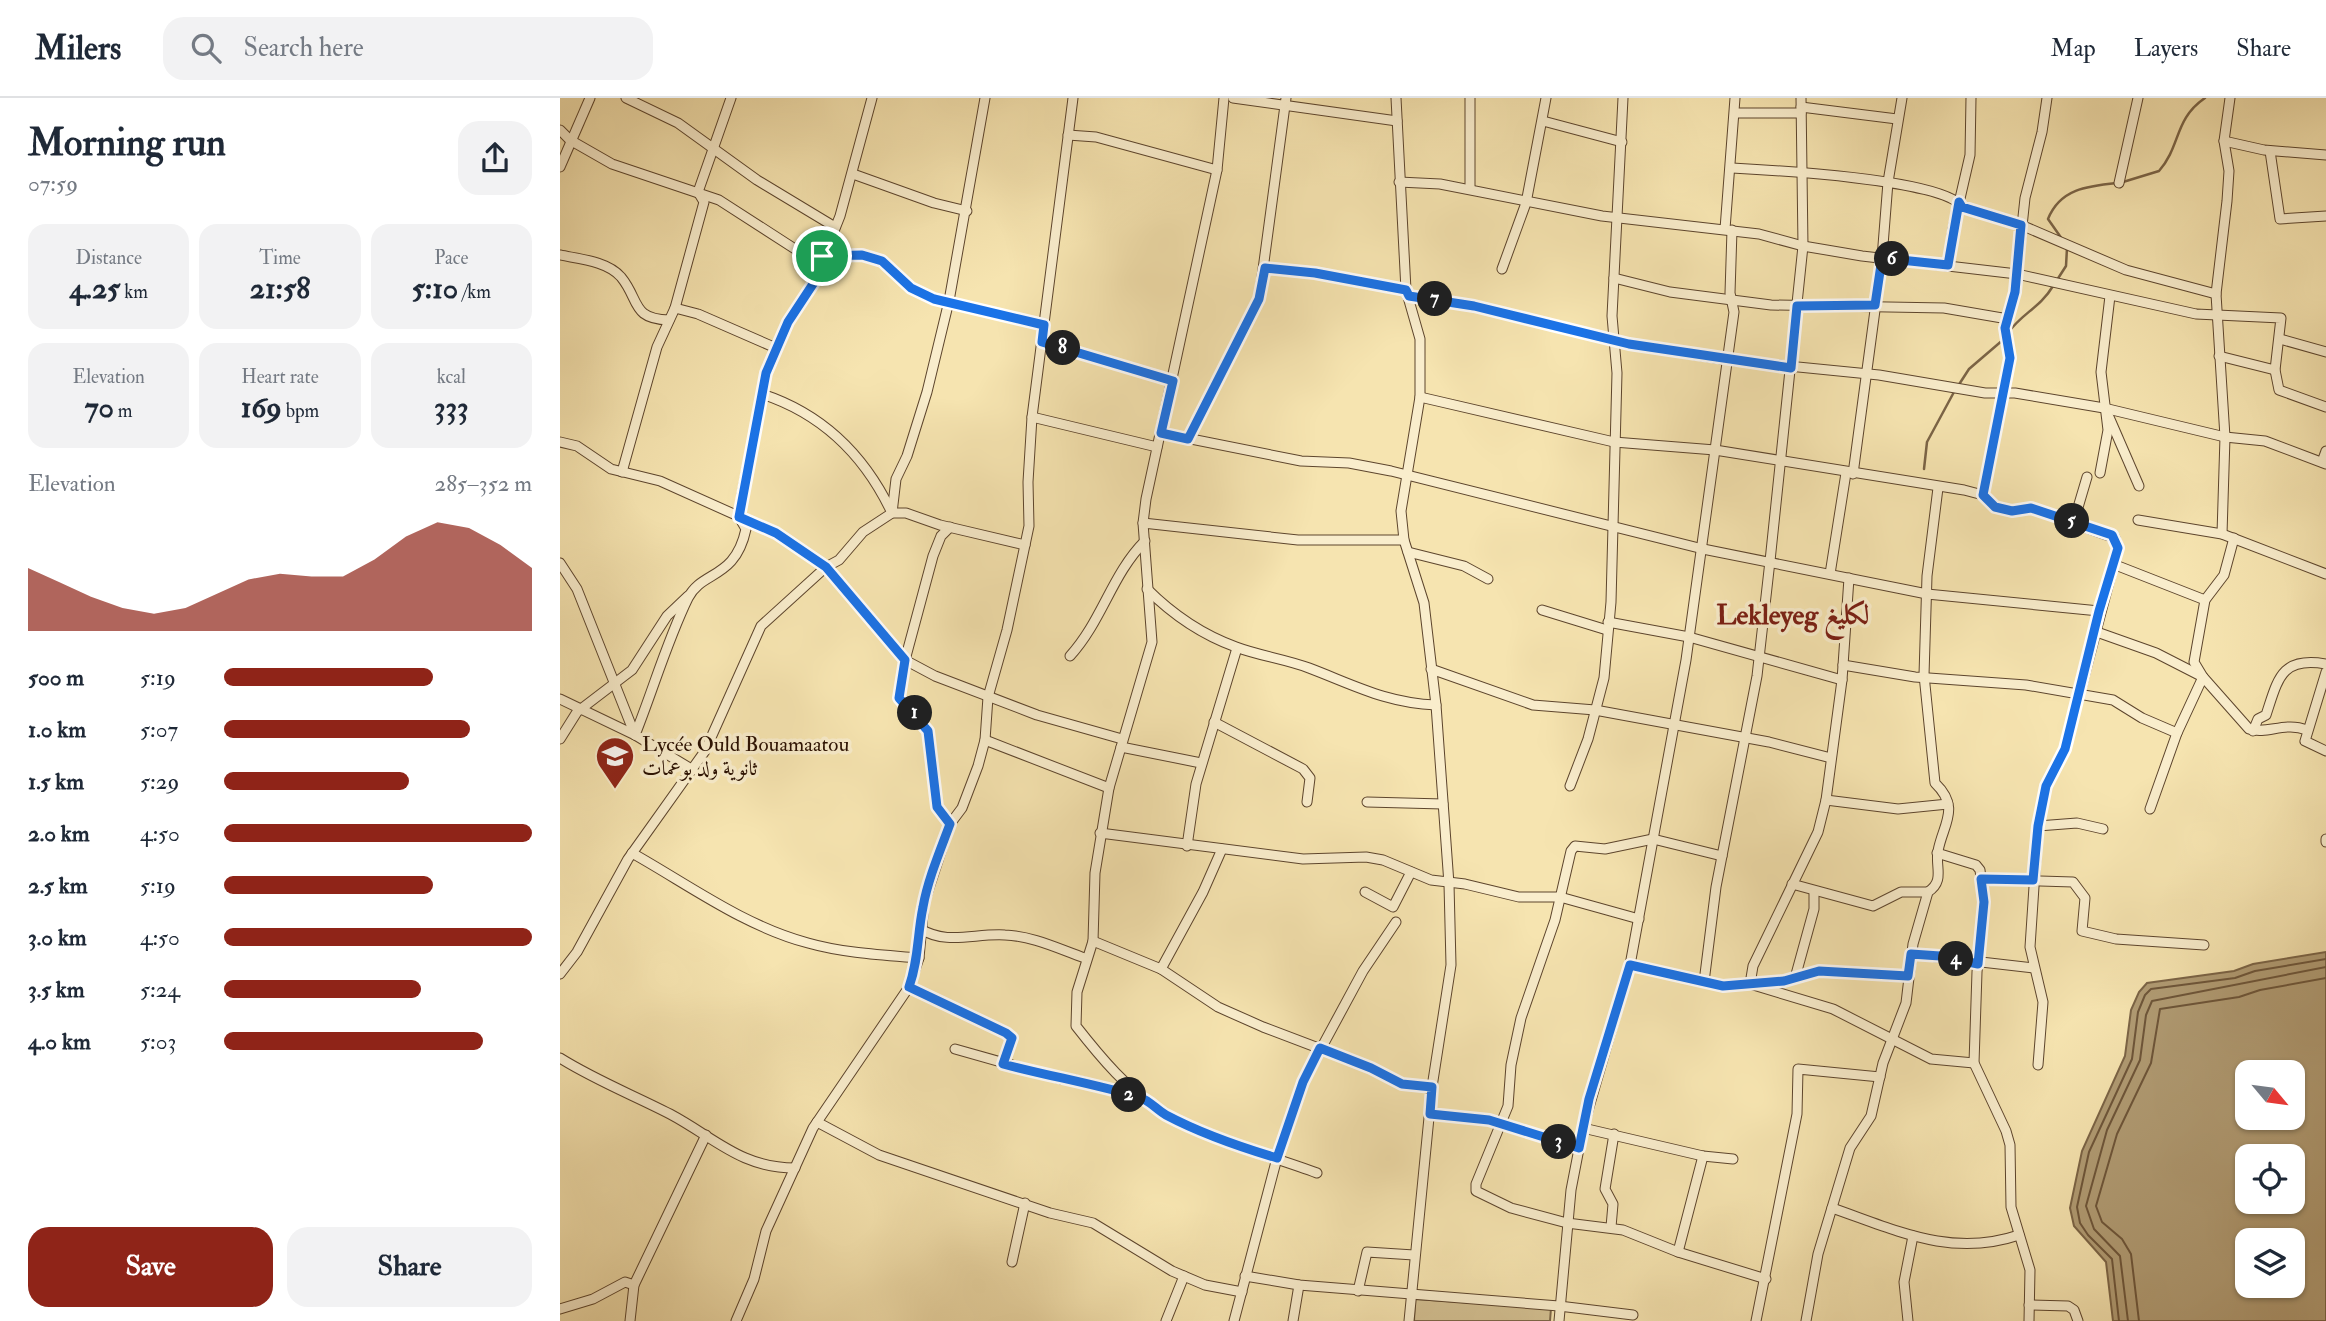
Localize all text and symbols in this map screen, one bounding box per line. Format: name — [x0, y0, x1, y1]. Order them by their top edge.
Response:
search box — [163, 17, 653, 80]
text: Milers — [35, 28, 121, 69]
icon: search — [187, 29, 225, 67]
text: Search here — [243, 32, 364, 64]
text: Map — [2051, 33, 2096, 64]
text: Layers — [2134, 33, 2198, 64]
text: Share — [2236, 33, 2291, 64]
text: Morning run — [28, 119, 226, 167]
button: share — [458, 121, 532, 195]
text: 07:59 — [28, 169, 78, 198]
pin — [792, 226, 852, 286]
icon: arrive — [803, 237, 841, 275]
pin: 6 — [1874, 242, 1910, 276]
text: Distance — [75, 246, 142, 270]
text: Time — [259, 246, 301, 270]
text: Pace — [434, 246, 468, 270]
text: 6 — [1887, 246, 1896, 270]
text: 4.25 — [69, 270, 120, 307]
text: 21:58 — [250, 270, 310, 307]
text: 5:10 — [412, 270, 458, 307]
text: km — [120, 280, 148, 304]
text: /km — [458, 280, 491, 304]
pin: 7 — [1418, 282, 1452, 316]
text: 7 — [1430, 286, 1439, 310]
pin: 8 — [1046, 330, 1080, 366]
text: 8 — [1058, 335, 1067, 359]
text: Elevation — [72, 365, 145, 389]
text: Heart rate — [241, 365, 319, 389]
text: kcal — [437, 365, 466, 389]
text: 70 — [85, 389, 114, 426]
text: 169 — [241, 389, 282, 426]
text: 333 — [434, 389, 469, 426]
text: m — [114, 399, 133, 423]
text: bpm — [282, 399, 319, 423]
text: Elevation — [28, 469, 116, 498]
text: 285–352 m — [435, 469, 532, 498]
pin: 5 — [2054, 504, 2090, 538]
text: 5 — [2067, 508, 2076, 532]
district label: Lekleyeg لكليغ — [1716, 598, 1870, 641]
text: 500 m — [28, 663, 84, 692]
text: 5:19 — [140, 663, 176, 692]
pin: 1 — [898, 696, 932, 730]
text: 1 — [911, 700, 918, 724]
text: 1.0 km — [28, 715, 86, 744]
text: 5:07 — [140, 715, 178, 744]
place label: Lycée Ould Bouamaatou ثانوية ولد بوعمات — [642, 731, 849, 782]
school or university icon: Lycée Ould Bouamaatou ثانوية ولد بوعمات — [594, 735, 636, 790]
text: 1.5 km — [28, 767, 84, 796]
text: 5:29 — [140, 767, 179, 796]
text: 2.0 km — [28, 819, 90, 848]
text: 4:50 — [140, 819, 180, 848]
text: 2.5 km — [28, 871, 88, 900]
text: 5:19 — [140, 871, 176, 900]
text: 3.0 km — [28, 923, 87, 952]
text: 4:50 — [140, 923, 180, 952]
pin: 4 — [1938, 942, 1974, 976]
text: 4 — [1950, 946, 1961, 970]
text: 3.5 km — [28, 975, 85, 1004]
text: 5:24 — [140, 975, 180, 1004]
text: 4.0 km — [28, 1027, 91, 1056]
text: 5:03 — [140, 1027, 176, 1056]
north arrow — [2235, 1060, 2305, 1130]
map controls — [2235, 1060, 2305, 1298]
pin: 2 — [1112, 1077, 1146, 1112]
text: 2 — [1124, 1082, 1133, 1106]
pin: 3 — [1542, 1124, 1576, 1160]
text: 3 — [1555, 1129, 1562, 1153]
button: locate — [2235, 1144, 2305, 1214]
button: Save — [28, 1227, 273, 1307]
button: Share — [287, 1227, 532, 1307]
button: layers — [2235, 1228, 2305, 1298]

